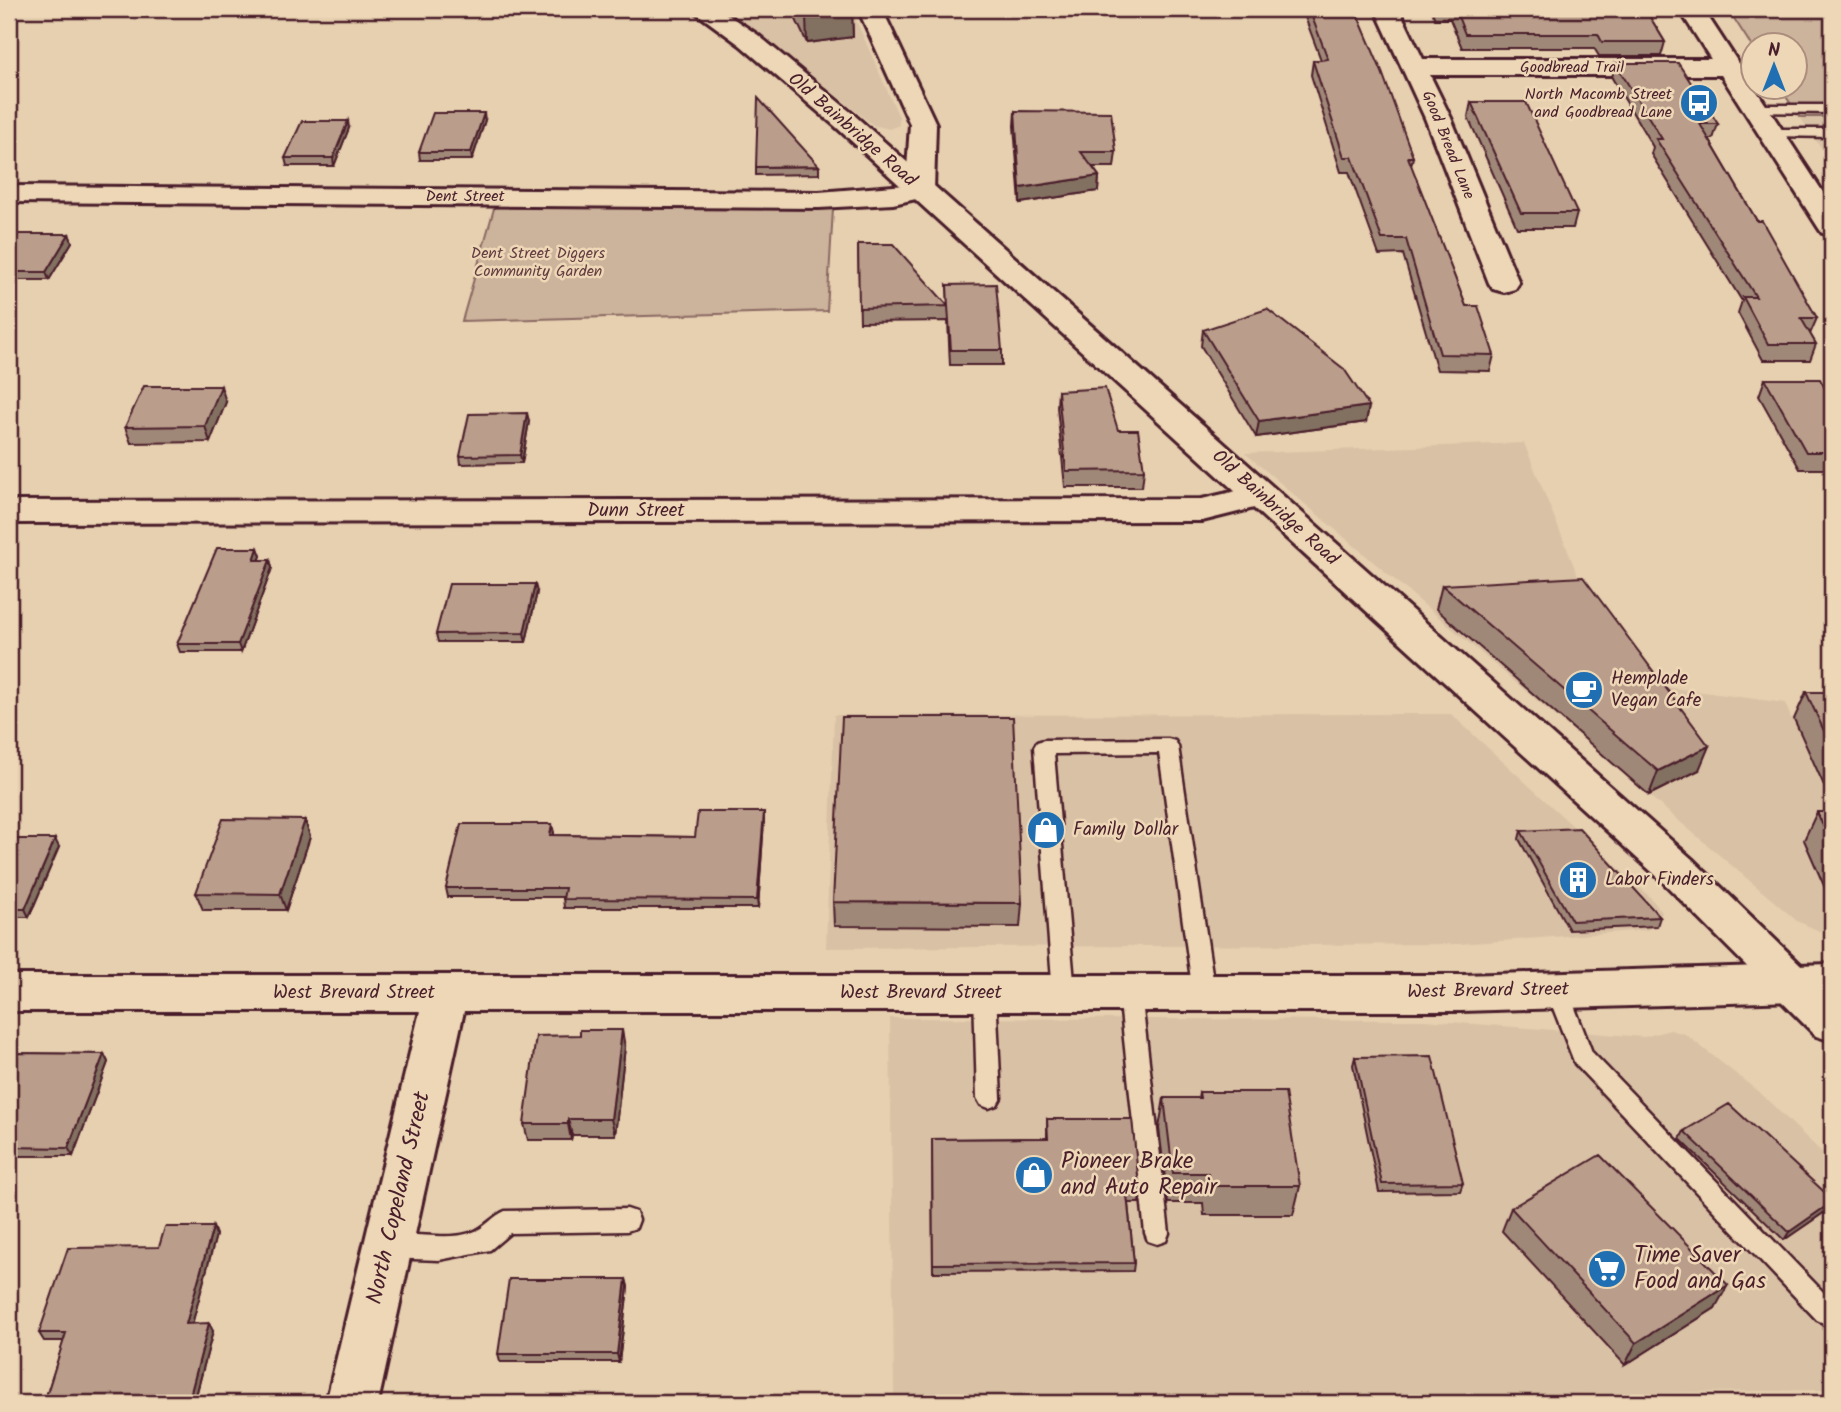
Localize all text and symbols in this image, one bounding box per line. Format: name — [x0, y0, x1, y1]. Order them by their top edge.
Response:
north arrow — [1740, 32, 1810, 102]
text: N — [1768, 36, 1780, 66]
street label: Goodbread Trail — [1520, 55, 1624, 80]
street label: Old Bainbridge Road — [781, 65, 924, 195]
place label: North Macomb Street and Goodbread Lane — [1525, 82, 1673, 125]
bus stop icon: North Macomb Street and Goodbread Lane — [1678, 82, 1720, 124]
street label: Good Bread Lane — [1415, 87, 1481, 203]
street label: Dent Street — [425, 184, 505, 209]
park label: Dent Street Diggers Community Garden — [471, 241, 605, 284]
street label: Old Bainbridge Road — [1205, 442, 1346, 574]
street label: Dunn Street — [587, 496, 685, 526]
place label: Hemplade Vegan Cafe — [1611, 664, 1702, 716]
cafe icon: Hemplade Vegan Cafe — [1563, 669, 1605, 711]
shop icon: Family Dollar — [1025, 809, 1067, 851]
place label: Family Dollar — [1073, 815, 1180, 845]
building icon: Labor Finders — [1557, 859, 1599, 901]
place label: Labor Finders — [1605, 865, 1714, 895]
street label: West Brevard Street — [1407, 975, 1570, 1007]
street label: West Brevard Street — [273, 978, 436, 1008]
street label: West Brevard Street — [840, 978, 1003, 1008]
street label: North Copeland Street — [357, 1087, 441, 1308]
place label: Pioneer Brake and Auto Repair — [1061, 1144, 1218, 1206]
shop icon: Pioneer Brake and Auto Repair — [1013, 1154, 1055, 1196]
place label: Time Saver Food and Gas — [1634, 1238, 1766, 1300]
supermarket icon: Time Saver Food and Gas — [1586, 1248, 1628, 1290]

